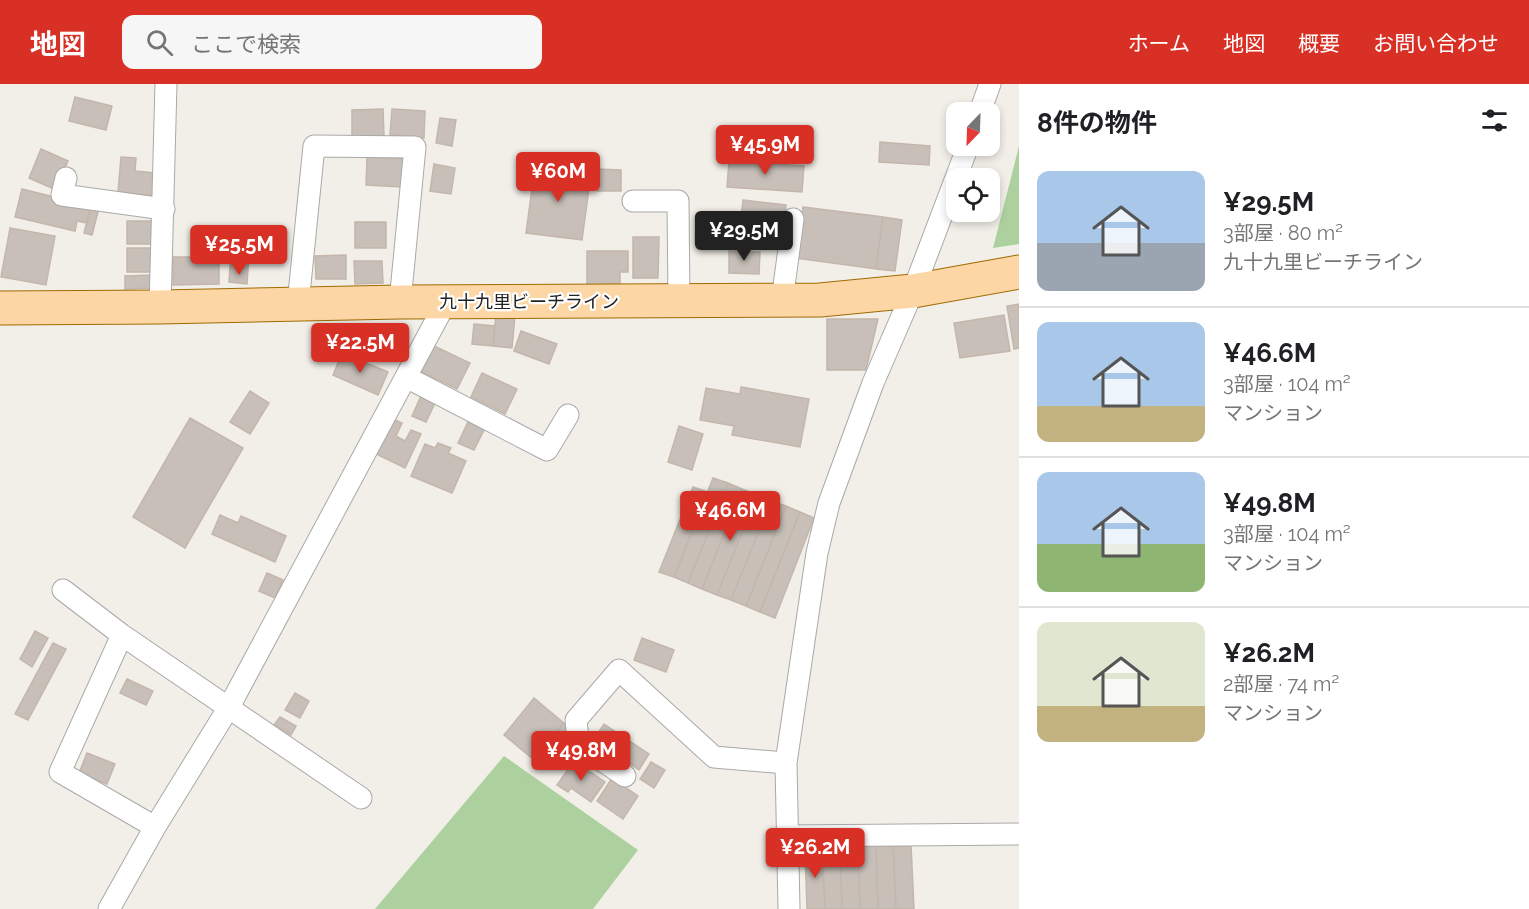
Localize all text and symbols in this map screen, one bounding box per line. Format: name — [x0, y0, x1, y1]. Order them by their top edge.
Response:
search box — [122, 15, 542, 69]
icon: search — [143, 26, 176, 59]
text: 地図 — [30, 28, 86, 61]
text: ここで検索 — [191, 31, 301, 57]
text: ホーム — [1128, 31, 1190, 56]
text: 地図 — [1223, 31, 1265, 56]
text: 概要 — [1298, 31, 1340, 56]
text: お問い合わせ — [1373, 31, 1499, 56]
north arrow — [946, 102, 1000, 156]
map controls — [946, 102, 1000, 222]
icon: filters — [1478, 104, 1511, 137]
text: 8件の物件 — [1037, 108, 1157, 138]
pin: ¥45.9M — [716, 125, 814, 176]
text: ¥45.9M — [730, 132, 800, 156]
pin: ¥60M — [522, 152, 594, 203]
text: ¥60M — [530, 159, 586, 183]
button: locate — [946, 168, 1000, 222]
text: ¥29.5M — [1223, 187, 1314, 217]
icon: home — [1085, 195, 1157, 267]
pin: ¥29.5M — [695, 211, 793, 262]
text: ¥29.5M — [709, 218, 779, 242]
text: 3部屋 · 80 m² — [1223, 221, 1343, 245]
pin: ¥25.5M — [190, 225, 288, 276]
text: ¥25.5M — [204, 232, 274, 256]
text: 九十九里ビーチライン — [1223, 250, 1423, 274]
street label: 九十九里ビーチライン — [439, 291, 619, 312]
pin: ¥22.5M — [311, 323, 409, 374]
text: ¥22.5M — [325, 330, 395, 354]
text: ¥46.6M — [1223, 338, 1316, 368]
icon: home — [1085, 346, 1157, 418]
text: 3部屋 · 104 m² — [1223, 372, 1351, 396]
text: マンション — [1223, 401, 1323, 425]
text: ¥49.8M — [1223, 488, 1316, 518]
pin: ¥46.6M — [681, 491, 779, 542]
icon: home — [1085, 496, 1157, 568]
text: ¥46.6M — [694, 498, 766, 522]
text: 3部屋 · 104 m² — [1223, 522, 1351, 546]
text: マンション — [1223, 551, 1323, 575]
text: ¥26.2M — [1223, 638, 1315, 668]
icon: home — [1085, 646, 1157, 718]
text: 2部屋 · 74 m² — [1223, 672, 1339, 696]
text: マンション — [1223, 701, 1323, 725]
pin: ¥49.8M — [532, 731, 630, 782]
text: ¥49.8M — [545, 738, 617, 762]
pin: ¥26.2M — [766, 828, 864, 879]
text: ¥26.2M — [780, 835, 850, 859]

